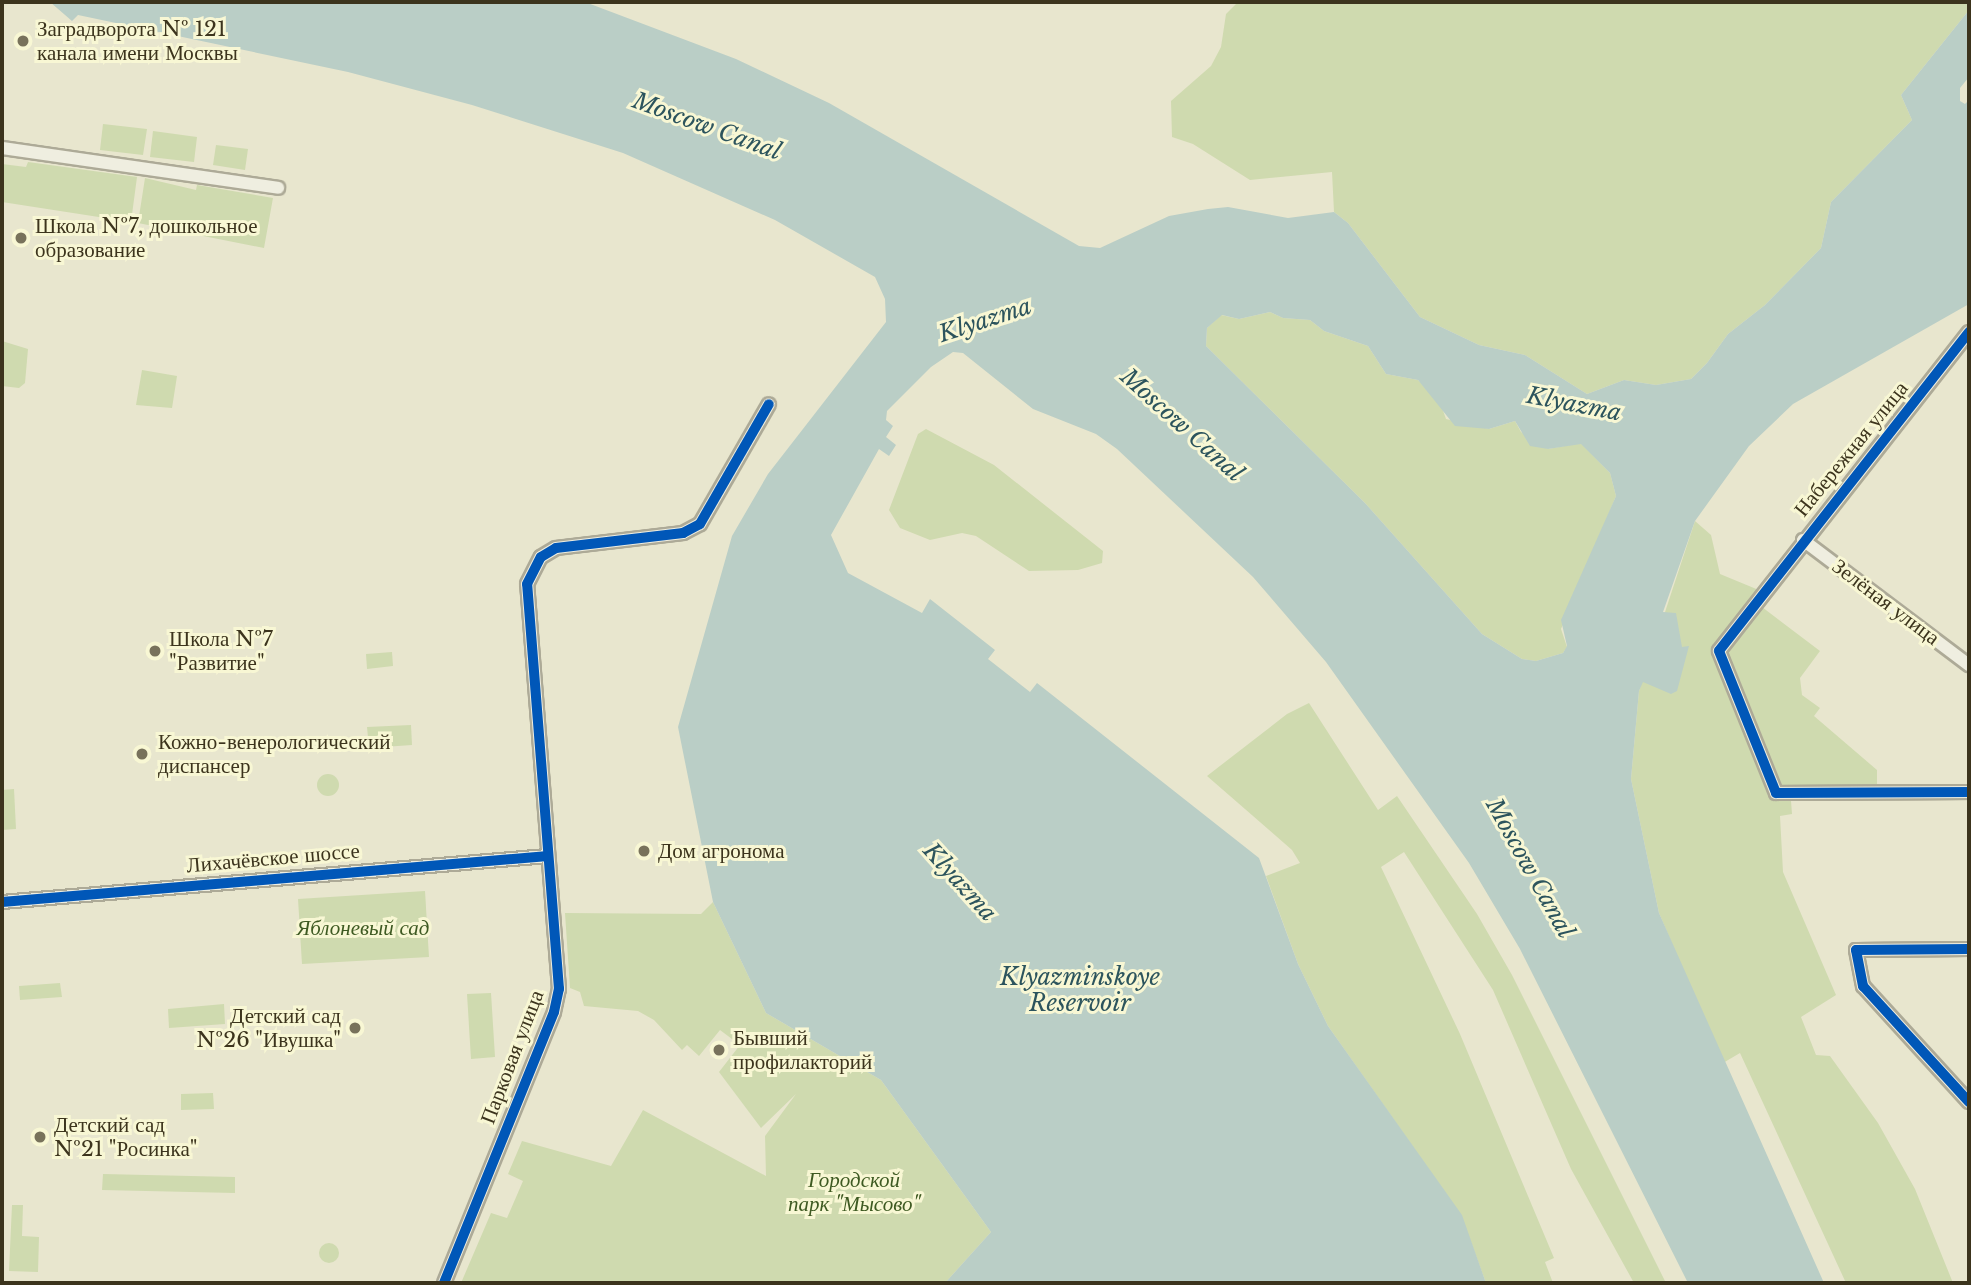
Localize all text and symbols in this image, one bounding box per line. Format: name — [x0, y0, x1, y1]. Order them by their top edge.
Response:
place label: Заградворота № 121 канала имени Москвы — [37, 16, 238, 66]
marker: Заградворота № 121 канала имени Москвы — [15, 33, 31, 49]
water label: Moscow Canal — [629, 86, 785, 166]
place label: Школа №7, дошкольное образование — [35, 213, 259, 263]
marker: Школа №7, дошкольное образование — [13, 230, 29, 246]
water label: Klyazma — [935, 292, 1035, 348]
water label: Moscow Canal — [1115, 363, 1249, 487]
street label: Набережная улица — [1789, 376, 1913, 522]
water label: Klyazma — [1524, 381, 1624, 427]
street label: Зелёная улица — [1827, 553, 1945, 651]
place label: Школа №7 "Развитие" — [169, 626, 273, 676]
marker: Школа №7 "Развитие" — [147, 643, 163, 659]
place label: Кожно-венерологический диспансер — [158, 729, 391, 779]
marker: Кожно-венерологический диспансер — [132, 744, 152, 764]
water label: Moscow Canal — [1480, 793, 1580, 943]
water label: Klyazma — [918, 837, 1002, 927]
street label: Лихачёвское шоссе — [185, 838, 361, 878]
place label: Дом агронома — [658, 838, 784, 864]
marker: Дом агронома — [636, 843, 652, 859]
park label: Яблоневый сад — [296, 915, 430, 941]
water label: Klyazminskoye Reservoir — [1000, 963, 1160, 1017]
street label: Парковая улица — [475, 987, 549, 1127]
place label: Детский сад №26 "Ивушка" — [196, 1003, 341, 1053]
marker: Детский сад №26 "Ивушка" — [347, 1020, 363, 1036]
place label: Бывший профилакторий — [733, 1025, 872, 1075]
marker: Бывший профилакторий — [711, 1042, 727, 1058]
place label: Детский сад №21 "Росинка" — [54, 1112, 198, 1162]
marker: Детский сад №21 "Росинка" — [32, 1129, 48, 1145]
park label: Городской парк "Мысово" — [788, 1167, 920, 1217]

